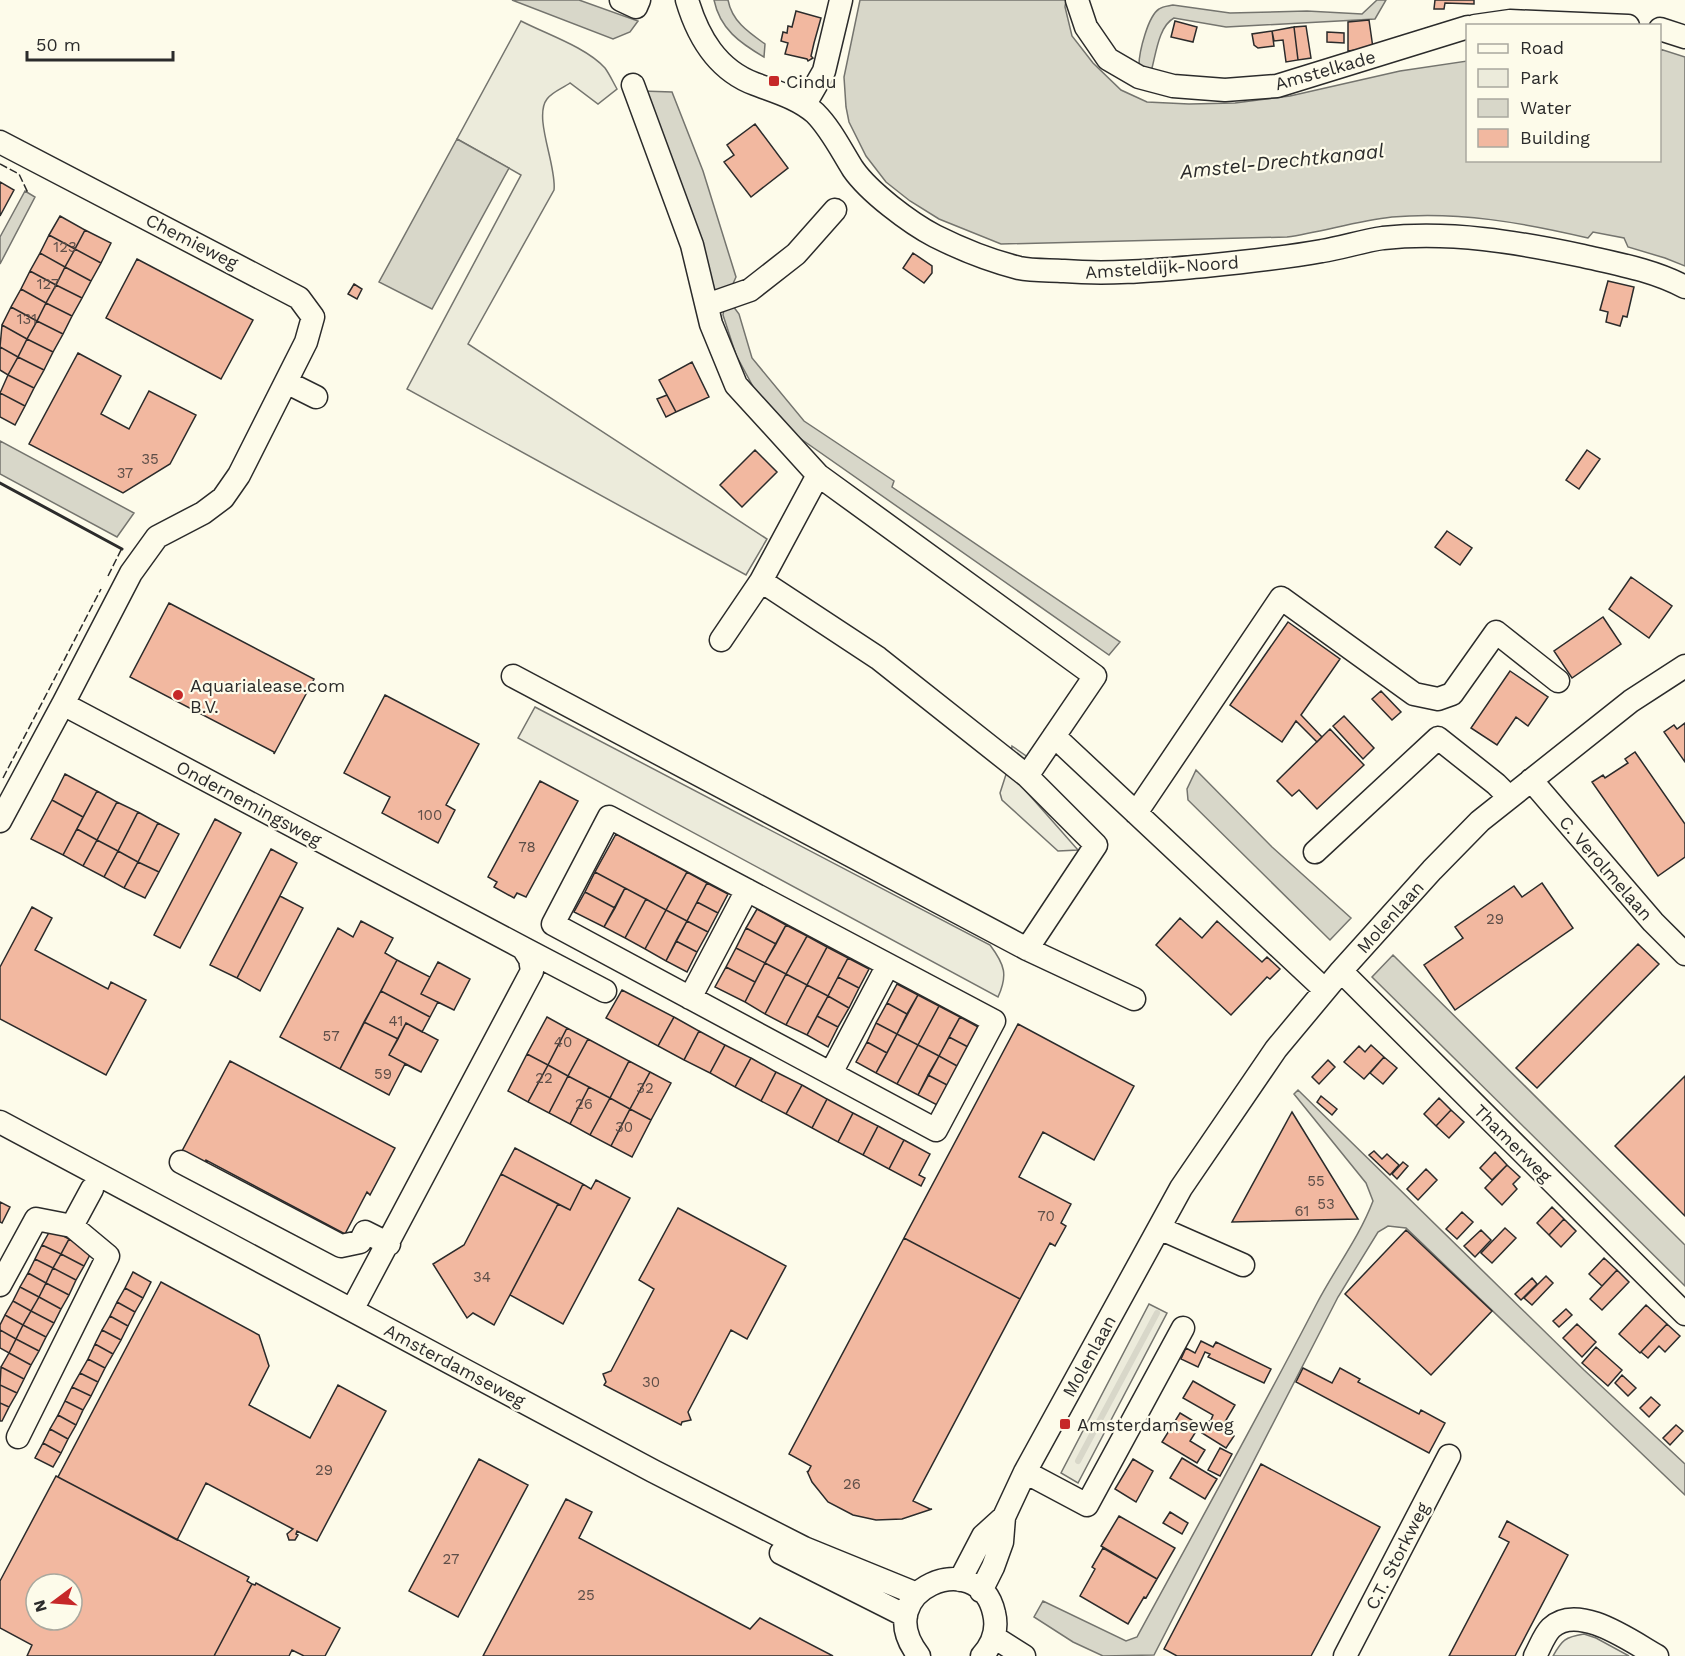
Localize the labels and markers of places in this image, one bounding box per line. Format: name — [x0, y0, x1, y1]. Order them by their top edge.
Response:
place label: Cindu — [786, 71, 837, 92]
marker: Cindu — [767, 74, 781, 88]
place label: Aquarialease.com B.V. — [190, 675, 345, 717]
marker: Aquarialease.com B.V. — [171, 688, 185, 702]
place label: Amsterdamseweg — [1077, 1414, 1234, 1435]
marker: Amsterdamseweg — [1058, 1417, 1072, 1431]

